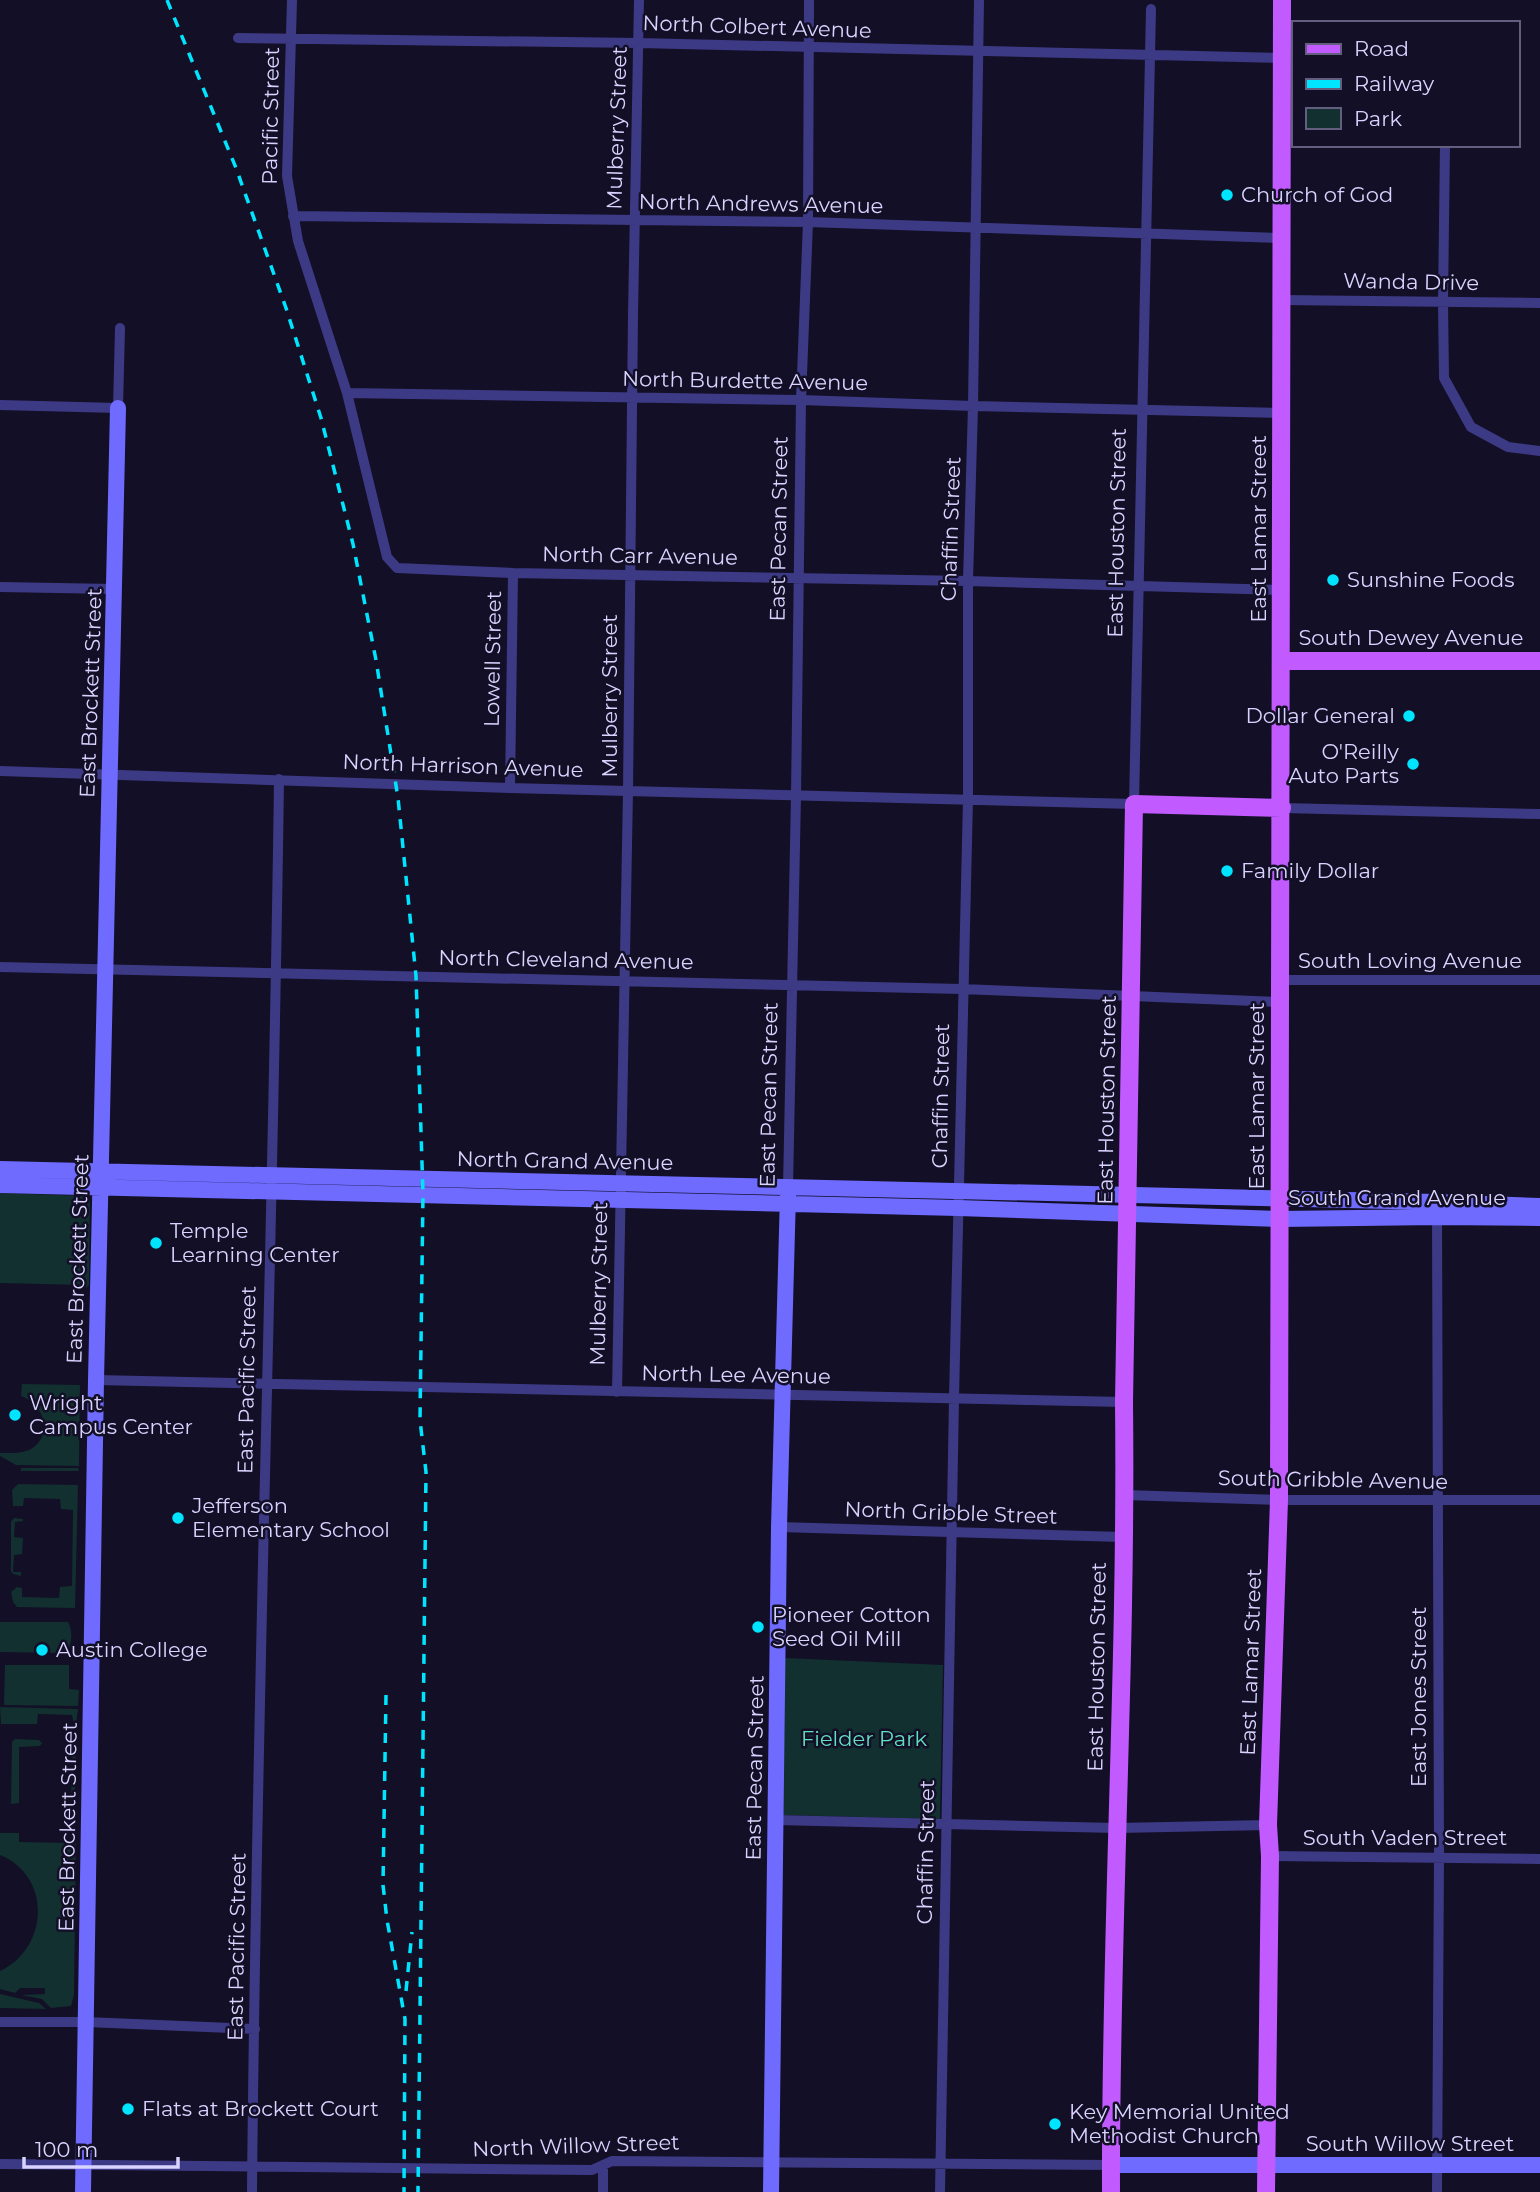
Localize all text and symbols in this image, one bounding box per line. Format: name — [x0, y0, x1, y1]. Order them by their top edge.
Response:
street label: North Colbert Avenue — [642, 10, 872, 43]
legend — [1292, 21, 1519, 147]
text: Road — [1354, 36, 1409, 61]
street label: Mulberry Street — [601, 46, 632, 210]
street label: Pacific Street — [257, 47, 284, 185]
text: Railway — [1354, 71, 1435, 96]
text: Park — [1354, 106, 1402, 131]
place label: Church of God — [1241, 182, 1393, 207]
marker: Church of God — [1219, 187, 1235, 203]
street label: North Andrews Avenue — [638, 189, 884, 218]
street label: Wanda Drive — [1343, 268, 1479, 295]
street label: North Burdette Avenue — [622, 366, 868, 395]
street label: East Houston Street — [1102, 428, 1131, 638]
street label: East Lamar Street — [1246, 435, 1271, 623]
street label: East Pecan Street — [764, 436, 793, 622]
street label: Chaffin Street — [935, 456, 966, 602]
street label: North Carr Avenue — [542, 541, 738, 570]
place label: Sunshine Foods — [1347, 567, 1514, 592]
marker: Sunshine Foods — [1325, 572, 1341, 588]
street label: East Brockett Street — [74, 588, 107, 798]
street label: Lowell Street — [479, 591, 506, 727]
street label: Mulberry Street — [597, 614, 622, 778]
street label: South Dewey Avenue — [1298, 625, 1524, 650]
place label: Dollar General — [1245, 703, 1395, 728]
marker: Dollar General — [1401, 708, 1417, 724]
place label: O'Reilly Auto Parts — [1289, 739, 1400, 788]
street label: North Harrison Avenue — [342, 749, 584, 782]
marker: O'Reilly Auto Parts — [1405, 756, 1421, 772]
place label: Family Dollar — [1241, 858, 1379, 883]
marker: Family Dollar — [1219, 863, 1235, 879]
street label: North Cleveland Avenue — [438, 945, 694, 974]
street label: South Loving Avenue — [1298, 948, 1522, 973]
street label: East Houston Street — [1092, 995, 1121, 1205]
street label: East Pecan Street — [754, 1002, 783, 1188]
street label: East Lamar Street — [1244, 1002, 1269, 1190]
street label: Chaffin Street — [927, 1023, 954, 1168]
street label: North Grand Avenue — [457, 1146, 673, 1175]
street label: East Brockett Street — [61, 1154, 94, 1364]
street label: South Grand Avenue — [1288, 1185, 1506, 1210]
street label: Mulberry Street — [585, 1202, 612, 1366]
place label: Temple Learning Center — [170, 1218, 340, 1267]
marker: Temple Learning Center — [148, 1235, 164, 1251]
street label: East Pacific Street — [232, 1286, 261, 1474]
street label: North Lee Avenue — [641, 1360, 831, 1389]
place label: Wright Campus Center — [29, 1390, 193, 1439]
marker: Wright Campus Center — [7, 1407, 23, 1423]
street label: South Gribble Avenue — [1218, 1465, 1448, 1494]
place label: Jefferson Elementary School — [191, 1493, 390, 1542]
street label: North Gribble Street — [844, 1496, 1058, 1529]
marker: Jefferson Elementary School — [170, 1510, 186, 1526]
street label: East Houston Street — [1082, 1562, 1111, 1772]
street label: East Lamar Street — [1235, 1568, 1266, 1756]
place label: Pioneer Cotton Seed Oil Mill — [772, 1602, 931, 1651]
street label: East Jones Street — [1406, 1607, 1431, 1787]
marker: Pioneer Cotton Seed Oil Mill — [750, 1619, 766, 1635]
place label: Austin College — [56, 1637, 208, 1662]
marker: Austin College — [34, 1642, 50, 1658]
street label: East Pecan Street — [740, 1675, 769, 1861]
street label: East Brockett Street — [53, 1722, 82, 1932]
park label: Fielder Park — [801, 1726, 927, 1751]
street label: Chaffin Street — [912, 1779, 939, 1924]
street label: South Vaden Street — [1303, 1825, 1507, 1850]
street label: East Pacific Street — [222, 1853, 251, 2041]
place label: Flats at Brockett Court — [142, 2096, 379, 2121]
place label: Key Memorial United Methodist Church — [1069, 2099, 1290, 2148]
marker: Flats at Brockett Court — [120, 2101, 136, 2117]
marker: Key Memorial United Methodist Church — [1047, 2116, 1063, 2132]
scale bar — [24, 2126, 178, 2170]
street label: North Willow Street — [472, 2129, 680, 2162]
street label: South Willow Street — [1306, 2131, 1514, 2156]
text: 100 m — [35, 2137, 98, 2162]

